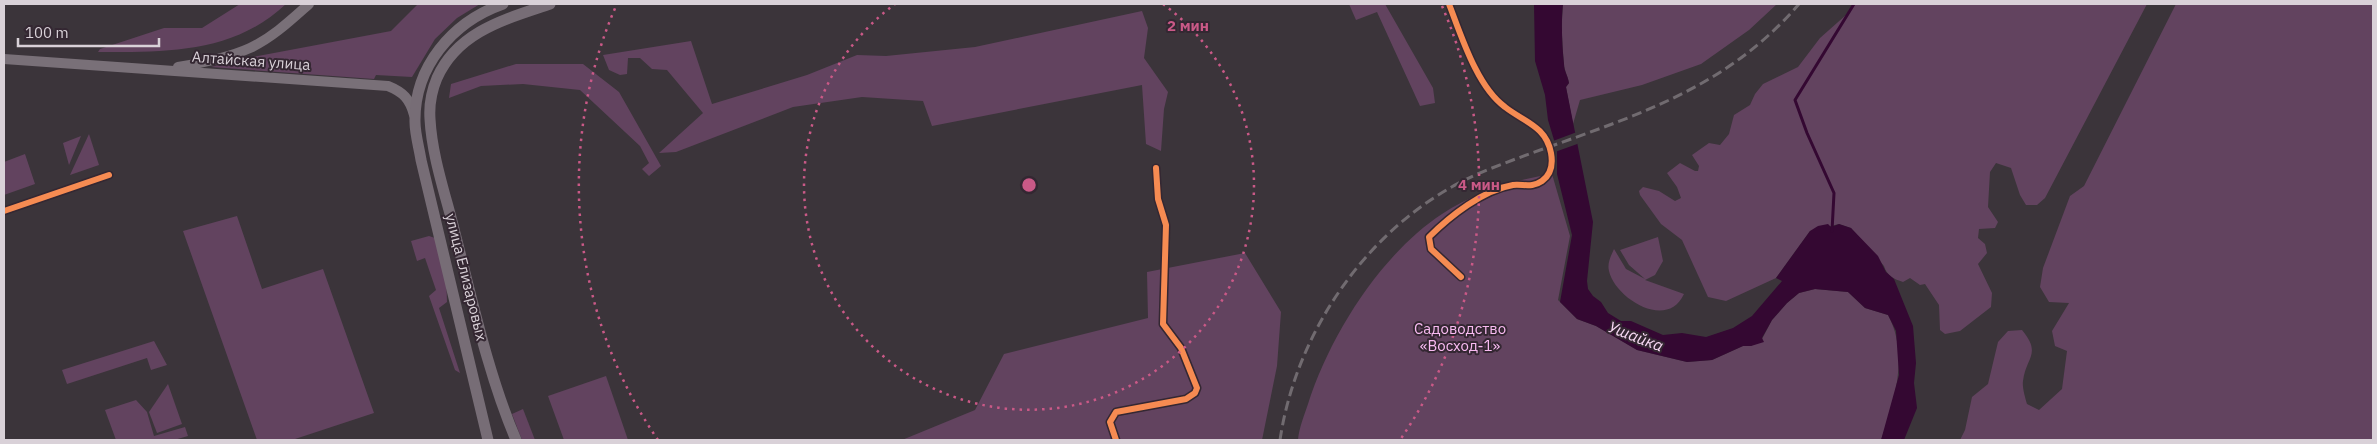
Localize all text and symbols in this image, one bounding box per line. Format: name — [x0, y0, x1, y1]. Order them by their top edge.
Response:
scale bar — [18, 15, 159, 47]
text: 2 мин — [1167, 16, 1209, 35]
text: 100 m — [25, 23, 69, 42]
street label: Алтайская улица — [191, 47, 311, 74]
text: 4 мин — [1458, 175, 1500, 194]
centre of rings — [1020, 176, 1038, 194]
street label: улица Елизаровых — [441, 211, 492, 343]
water label: Ушайка — [1606, 316, 1666, 356]
park label: Садоводство «Восход-1» — [1414, 319, 1506, 355]

